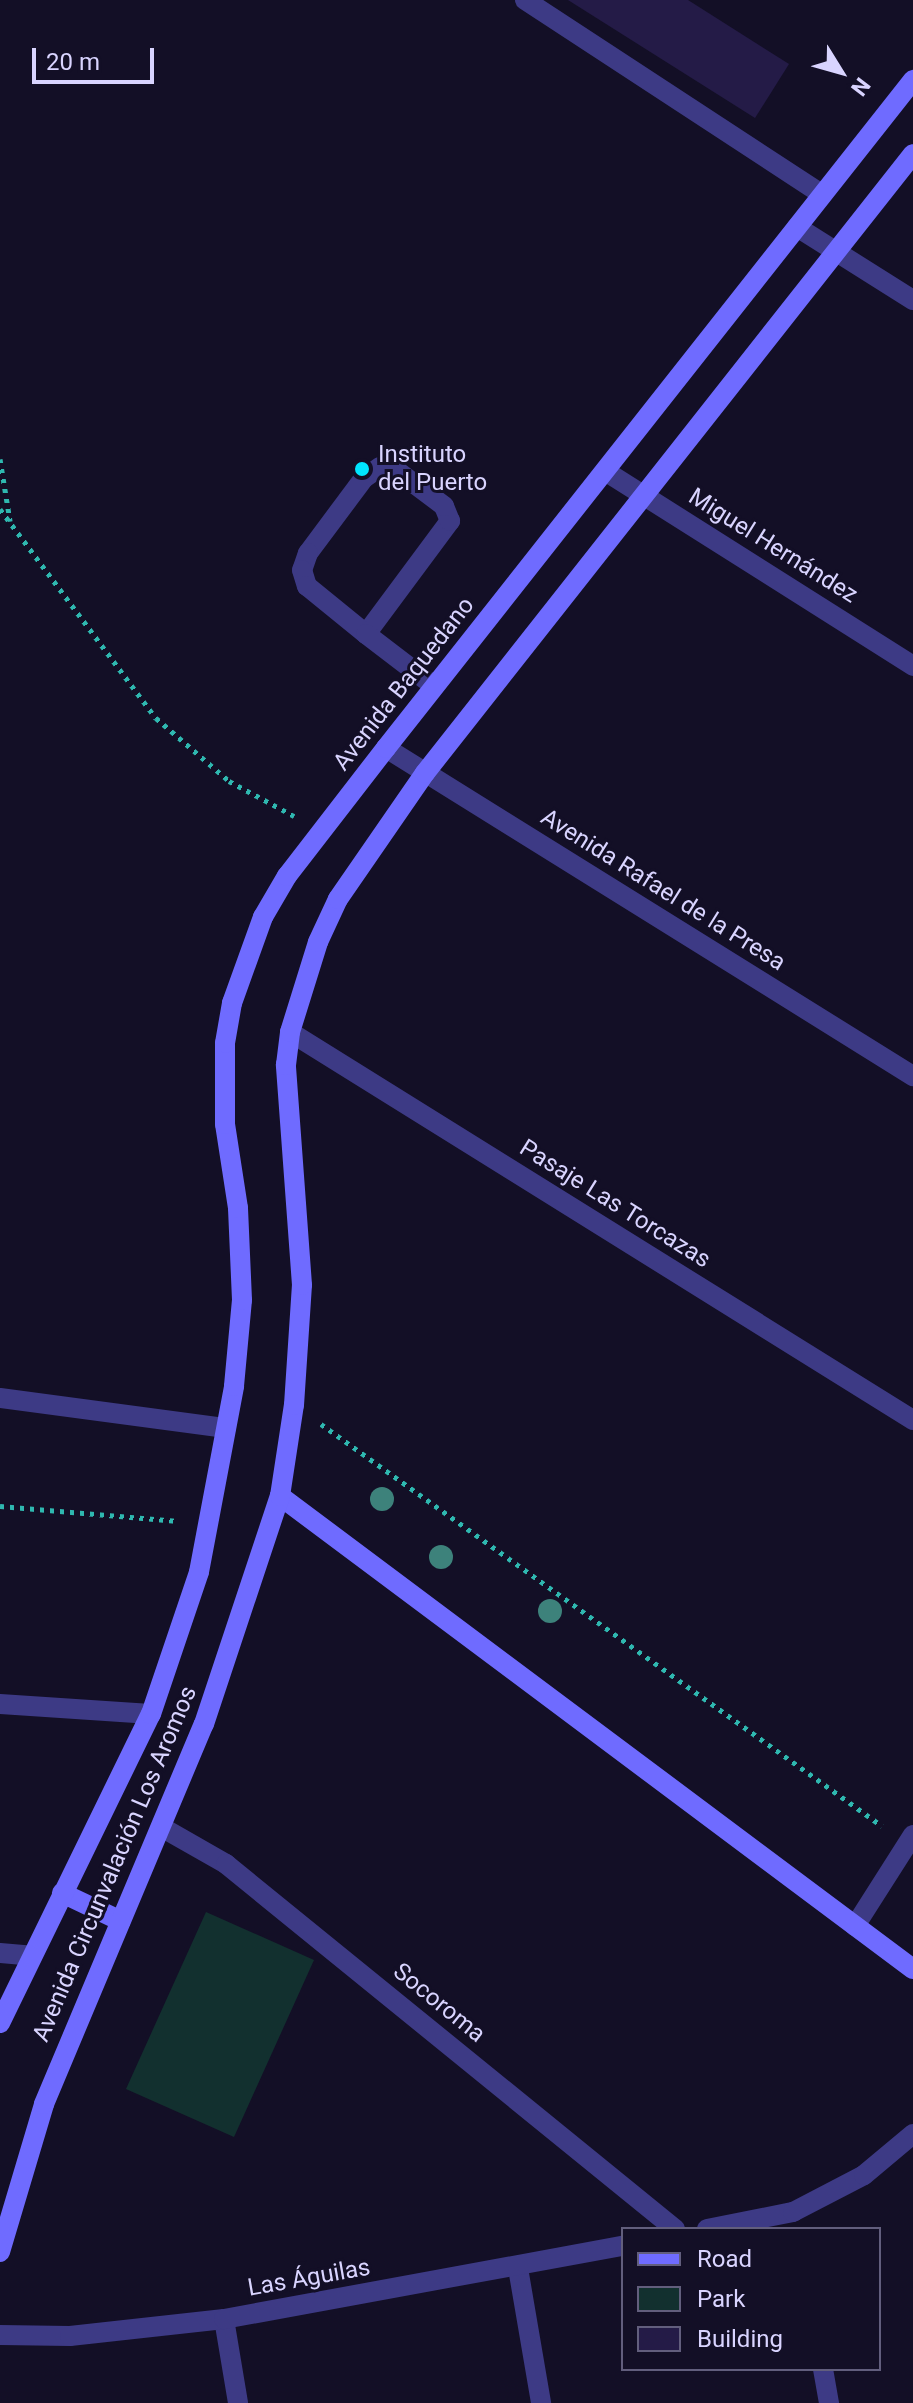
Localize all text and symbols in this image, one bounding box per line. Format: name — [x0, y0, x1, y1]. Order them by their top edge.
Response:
scale bar — [36, 32, 158, 82]
north arrow — [801, 32, 881, 112]
text: 20 m — [46, 48, 100, 76]
text: N — [846, 73, 875, 100]
place label: Instituto del Puerto — [378, 441, 487, 497]
marker: Instituto del Puerto — [353, 460, 371, 478]
street label: Miguel Hernández — [683, 482, 863, 610]
street label: Avenida Baquedano — [327, 592, 481, 776]
street label: Avenida Rafael de la Presa — [535, 803, 791, 977]
street label: Pasaje Las Torcazas — [514, 1134, 716, 1274]
street label: Avenida Circunvalación Los Aromos — [27, 1682, 203, 2046]
street label: Socoroma — [387, 1957, 491, 2049]
legend — [621, 2227, 881, 2371]
text: Road — [697, 2245, 752, 2273]
street label: Las Águilas — [246, 2253, 372, 2303]
text: Park — [697, 2285, 745, 2313]
text: Building — [697, 2325, 783, 2353]

